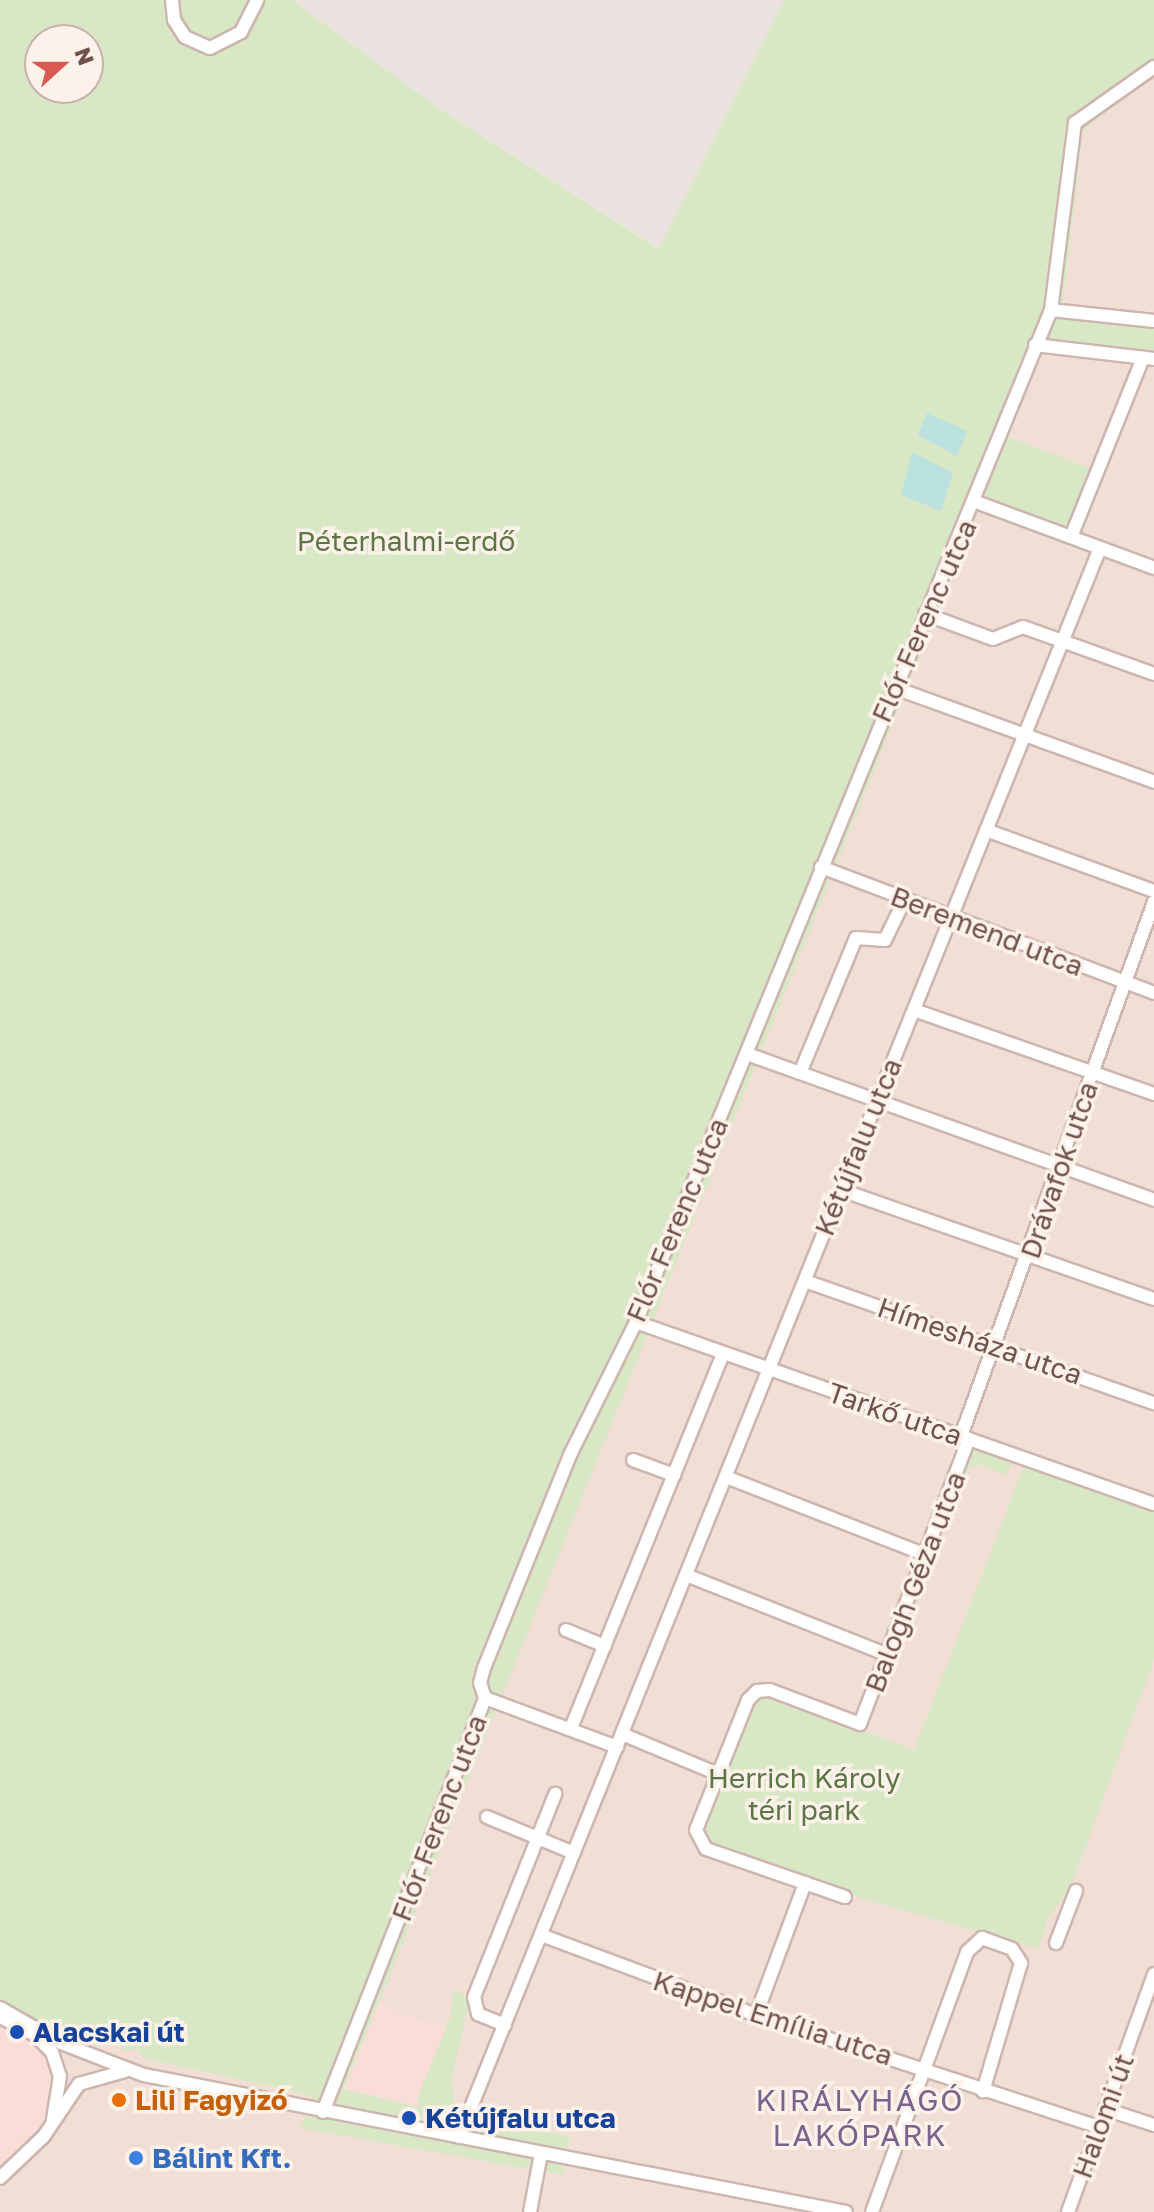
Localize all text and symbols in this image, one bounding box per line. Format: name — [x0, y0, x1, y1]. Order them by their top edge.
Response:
north arrow — [24, 24, 104, 104]
text: N — [69, 43, 101, 69]
street label: Flór Ferenc utca — [864, 514, 984, 728]
park label: Péterhalmi-erdő — [297, 524, 515, 558]
street label: Beremend utca — [886, 879, 1088, 983]
street label: Kétújfalu utca — [807, 1053, 909, 1241]
street label: Drávafok utca — [1013, 1077, 1105, 1263]
street label: Flór Ferenc utca — [619, 1113, 735, 1327]
street label: Hímesháza utca — [873, 1290, 1087, 1392]
street label: Tarkő utca — [823, 1375, 967, 1453]
street label: Balogh Géza utca — [857, 1467, 973, 1697]
street label: Flór Ferenc utca — [384, 1710, 494, 1926]
park label: Herrich Károly téri park — [708, 1761, 900, 1827]
street label: Kappel Emília utca — [649, 1963, 897, 2073]
place label: Alacskai út — [33, 2015, 185, 2049]
marker: Alacskai út — [8, 2023, 26, 2041]
street label: Halomi út — [1065, 2049, 1141, 2183]
district label: KIRÁLYHÁGÓ LAKÓPARK — [756, 2082, 964, 2152]
place label: Lili Fagyizó — [135, 2083, 288, 2117]
marker: Lili Fagyizó — [110, 2091, 128, 2109]
place label: Kétújfalu utca — [425, 2101, 616, 2135]
marker: Kétújfalu utca — [400, 2109, 418, 2127]
place label: Bálint Kft. — [152, 2141, 292, 2175]
marker: Bálint Kft. — [127, 2149, 145, 2167]

